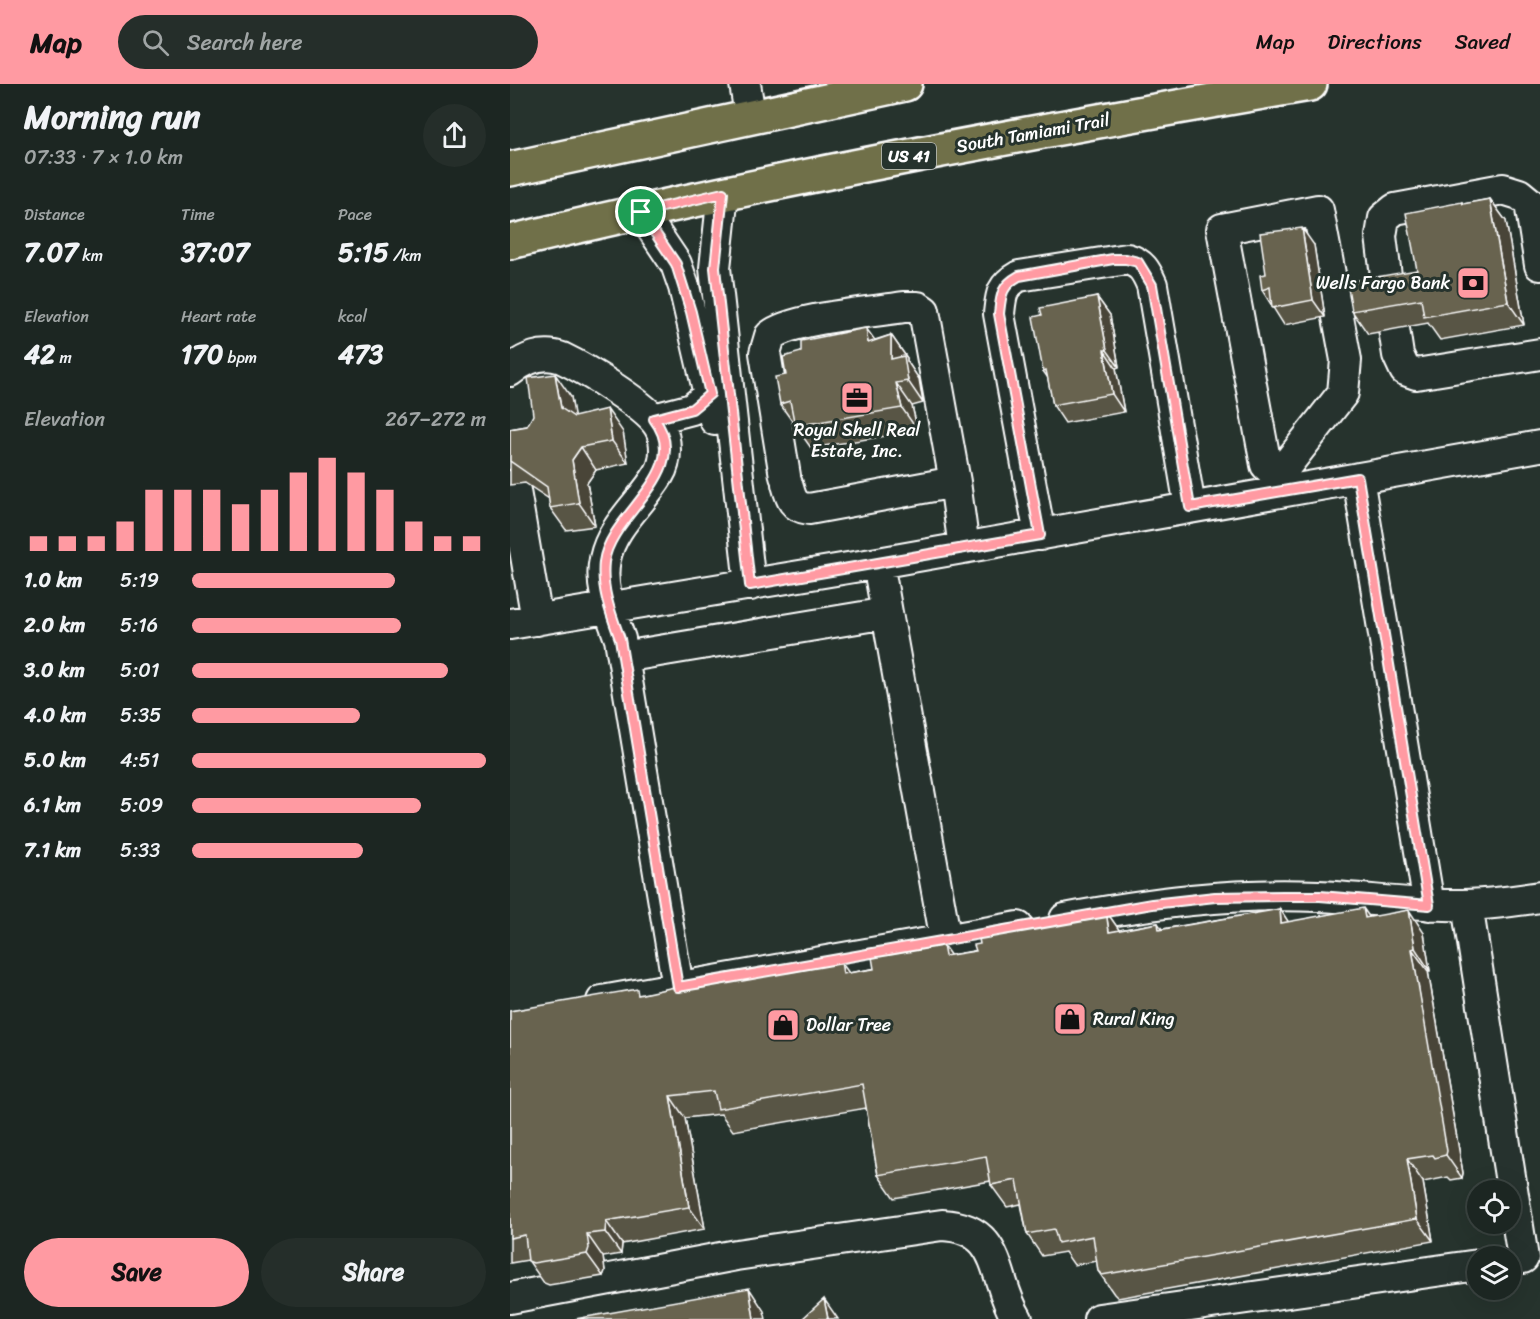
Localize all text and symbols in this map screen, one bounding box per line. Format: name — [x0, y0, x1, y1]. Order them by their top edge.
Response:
search box — [118, 15, 538, 69]
text: Map — [30, 18, 82, 67]
text: Search here — [187, 23, 303, 62]
text: Map — [1256, 23, 1294, 61]
text: Directions — [1327, 23, 1422, 61]
text: Saved — [1455, 23, 1510, 61]
icon: search — [139, 26, 172, 59]
text: Morning run — [24, 88, 200, 146]
button: share — [423, 104, 486, 167]
street label: South Tamiami Trail — [954, 104, 1113, 162]
text: 07:33 · 7 × 1.0 km — [24, 140, 183, 175]
road number: US 41 — [882, 143, 936, 169]
pin — [615, 186, 666, 237]
icon: arrive — [624, 195, 657, 228]
text: Distance — [24, 200, 85, 229]
text: Time — [181, 200, 215, 229]
text: Pace — [338, 200, 372, 229]
text: 7.07 — [24, 229, 78, 275]
text: 37:07 — [181, 229, 249, 275]
text: 5:15 — [338, 229, 389, 275]
text: km — [78, 241, 103, 270]
text: /km — [389, 241, 422, 270]
bank icon: Wells Fargo Bank — [1455, 265, 1491, 301]
place label: Wells Fargo Bank — [1316, 267, 1450, 299]
text: Elevation — [24, 302, 89, 331]
text: Heart rate — [181, 302, 256, 331]
text: kcal — [338, 302, 367, 331]
text: 42 — [24, 331, 55, 377]
text: 170 — [181, 331, 223, 377]
text: 473 — [338, 331, 383, 377]
text: m — [55, 343, 72, 372]
text: bpm — [223, 343, 257, 372]
office icon: Royal Shell Real Estate, Inc. — [839, 380, 875, 416]
text: Elevation — [24, 402, 105, 437]
text: 267–272 m — [385, 402, 486, 437]
place label: Royal Shell Real Estate, Inc. — [794, 414, 921, 467]
text: 1.0 km — [24, 563, 82, 598]
text: 5:19 — [120, 563, 159, 598]
text: 2.0 km — [24, 608, 85, 643]
text: 5:16 — [120, 608, 158, 643]
text: 3.0 km — [24, 653, 85, 688]
text: 5:01 — [120, 653, 159, 688]
text: 4.0 km — [24, 698, 86, 733]
text: 5:35 — [120, 698, 161, 733]
text: 5.0 km — [24, 743, 86, 778]
text: 4:51 — [120, 743, 159, 778]
text: 6.1 km — [24, 788, 81, 823]
text: 5:09 — [120, 788, 163, 823]
text: 7.1 km — [24, 833, 81, 868]
text: 5:33 — [120, 833, 160, 868]
shop icon: Rural King — [1052, 1001, 1088, 1037]
place label: Rural King — [1093, 1003, 1175, 1035]
shop icon: Dollar Tree — [765, 1007, 801, 1043]
place label: Dollar Tree — [806, 1009, 891, 1041]
map controls — [1467, 1180, 1521, 1300]
button: locate — [1467, 1180, 1521, 1234]
button: Save — [24, 1238, 249, 1307]
button: Share — [261, 1238, 486, 1307]
button: layers — [1467, 1246, 1521, 1300]

